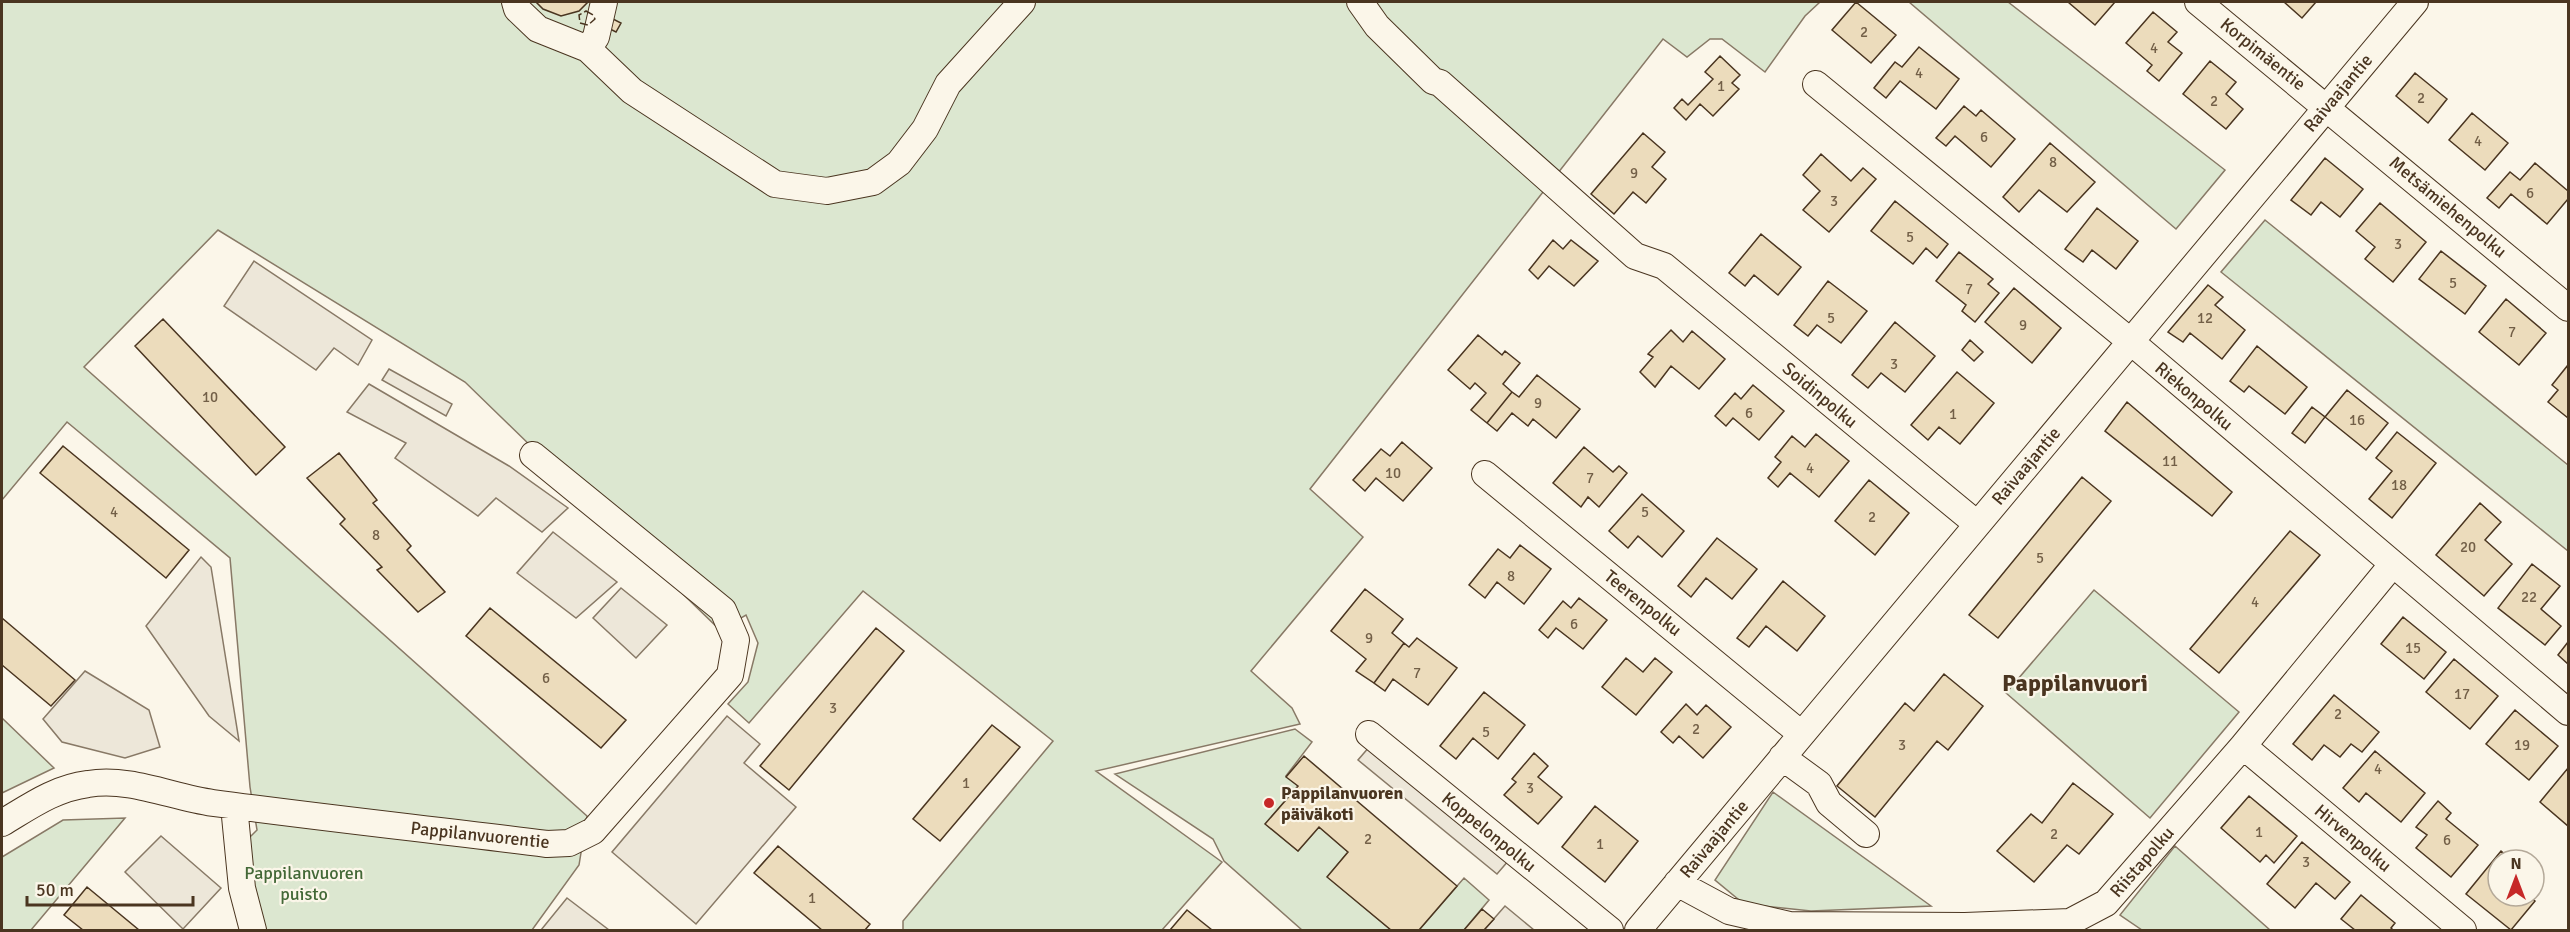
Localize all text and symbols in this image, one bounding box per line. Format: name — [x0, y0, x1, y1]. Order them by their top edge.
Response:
street label: Korpimäentie — [2216, 13, 2310, 95]
house number: 2 — [1860, 23, 1868, 41]
house number: 4 — [2150, 39, 2158, 57]
street label: Raivaajantie — [2299, 49, 2377, 137]
house number: 4 — [1915, 64, 1923, 82]
house number: 1 — [1717, 77, 1725, 95]
house number: 2 — [2417, 89, 2425, 107]
house number: 2 — [2210, 92, 2218, 110]
house number: 6 — [1980, 128, 1988, 146]
house number: 4 — [2474, 132, 2482, 150]
street label: Metsämiehenpolku — [2385, 151, 2511, 263]
house number: 8 — [2049, 153, 2057, 171]
house number: 9 — [1630, 164, 1638, 182]
house number: 6 — [2526, 184, 2534, 202]
house number: 3 — [1830, 192, 1838, 210]
house number: 5 — [1906, 228, 1914, 246]
house number: 3 — [2394, 235, 2402, 253]
house number: 5 — [2449, 274, 2457, 292]
house number: 7 — [1965, 280, 1973, 298]
house number: 5 — [1827, 309, 1835, 327]
house number: 12 — [2197, 309, 2213, 327]
house number: 9 — [2019, 316, 2027, 334]
house number: 7 — [2508, 323, 2516, 341]
house number: 3 — [1890, 355, 1898, 373]
street label: Soidinpolku — [1778, 357, 1862, 433]
street label: Riekonpolku — [2150, 357, 2238, 435]
house number: 10 — [202, 388, 218, 406]
house number: 9 — [1534, 394, 1542, 412]
house number: 6 — [1745, 404, 1753, 422]
house number: 1 — [1949, 405, 1957, 423]
house number: 16 — [2349, 411, 2365, 429]
street label: Raivaajantie — [1987, 422, 2065, 510]
house number: 11 — [2162, 452, 2178, 470]
house number: 4 — [1806, 459, 1814, 477]
house number: 10 — [1385, 464, 1401, 482]
house number: 7 — [1586, 469, 1594, 487]
house number: 18 — [2391, 476, 2407, 494]
house number: 4 — [110, 503, 118, 521]
house number: 5 — [1641, 503, 1649, 521]
house number: 2 — [1868, 508, 1876, 526]
house number: 8 — [372, 526, 380, 544]
house number: 20 — [2460, 538, 2476, 556]
house number: 5 — [2036, 549, 2044, 567]
street label: Teerenpolku — [1600, 565, 1686, 641]
house number: 8 — [1507, 567, 1515, 585]
house number: 22 — [2521, 588, 2537, 606]
house number: 4 — [2251, 593, 2259, 611]
house number: 6 — [1570, 615, 1578, 633]
house number: 9 — [1365, 629, 1373, 647]
house number: 15 — [2405, 639, 2421, 657]
house number: 7 — [1413, 664, 1421, 682]
district label: Pappilanvuori — [2002, 668, 2148, 698]
house number: 6 — [542, 669, 550, 687]
house number: 17 — [2454, 685, 2470, 703]
house number: 3 — [829, 699, 837, 717]
house number: 2 — [2334, 705, 2342, 723]
house number: 2 — [1692, 720, 1700, 738]
house number: 5 — [1482, 723, 1490, 741]
house number: 3 — [1898, 736, 1906, 754]
house number: 19 — [2514, 736, 2530, 754]
house number: 4 — [2374, 760, 2382, 778]
house number: 1 — [962, 774, 970, 792]
house number: 3 — [1526, 779, 1534, 797]
place label: Pappilanvuoren päiväkoti — [1281, 782, 1404, 825]
street label: Koppelonpolku — [1437, 787, 1541, 877]
street label: Raivaajantie — [1675, 795, 1753, 883]
marker: Pappilanvuoren päiväkoti — [1262, 796, 1276, 810]
street label: Hirvenpolku — [2310, 799, 2396, 877]
street label: Pappilanvuorentie — [409, 817, 551, 853]
street label: Riistapolku — [2105, 822, 2179, 902]
house number: 1 — [2255, 823, 2263, 841]
house number: 2 — [2050, 825, 2058, 843]
house number: 2 — [1364, 830, 1372, 848]
house number: 6 — [2443, 831, 2451, 849]
house number: 1 — [1596, 835, 1604, 853]
north arrow — [2486, 848, 2546, 908]
house number: 3 — [2302, 853, 2310, 871]
text: N — [2510, 854, 2522, 874]
park label: Pappilanvuoren puisto — [244, 862, 364, 905]
scale bar — [27, 869, 194, 907]
text: 50 m — [36, 879, 74, 901]
house number: 1 — [808, 889, 816, 907]

